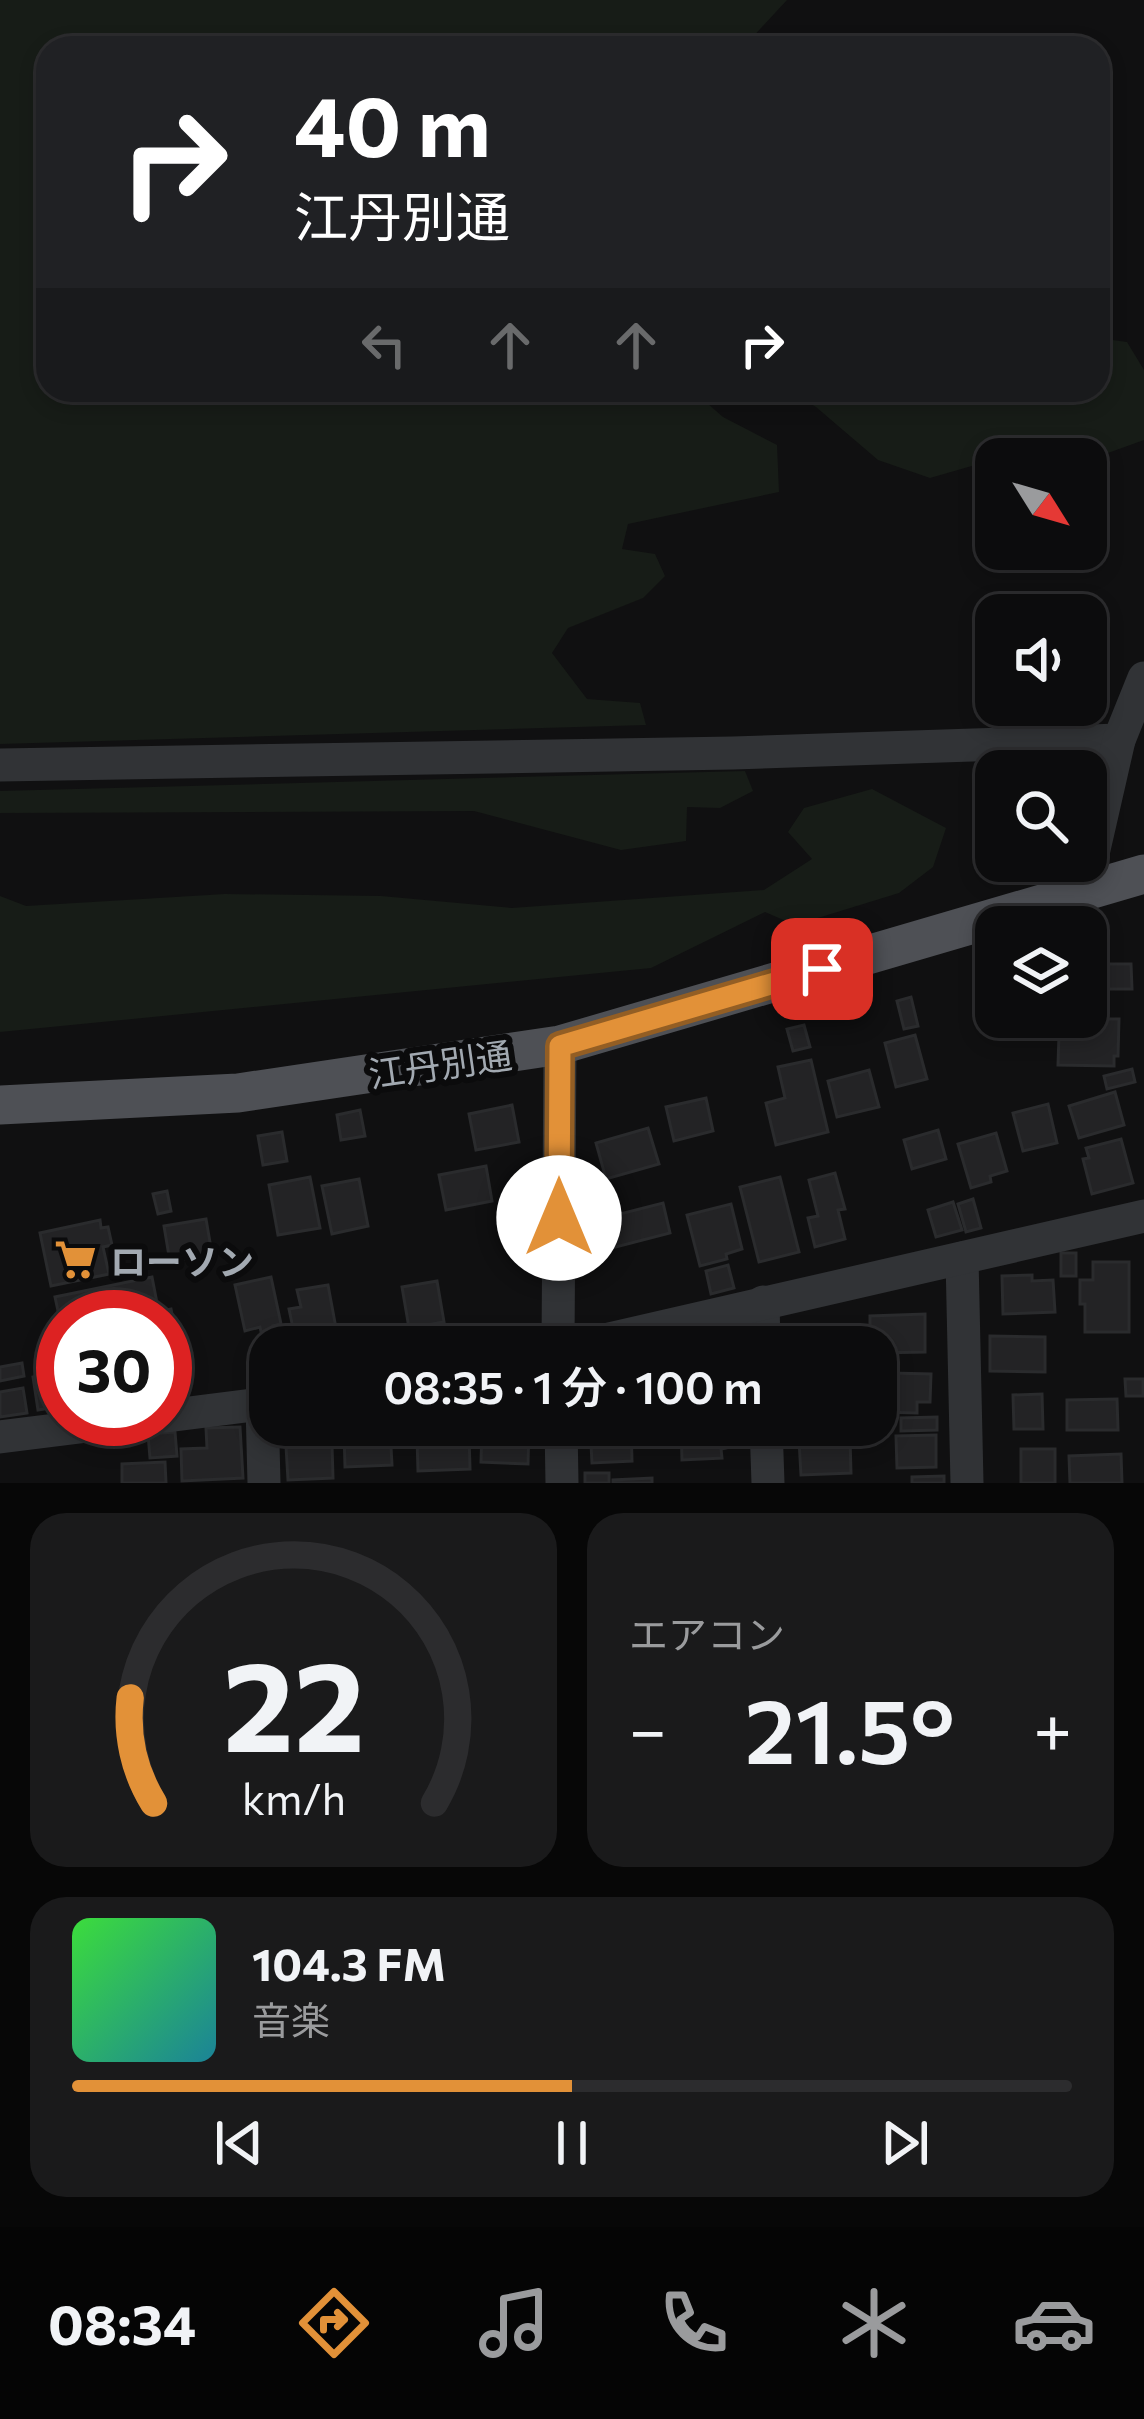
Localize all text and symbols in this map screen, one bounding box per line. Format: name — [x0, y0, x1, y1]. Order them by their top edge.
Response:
text: 40 m — [294, 72, 491, 174]
icon: right — [96, 84, 252, 240]
text: 江丹別通 — [294, 182, 510, 248]
icon: left — [351, 312, 417, 378]
icon: ahead — [477, 312, 543, 378]
icon: ahead — [603, 312, 669, 378]
icon: right — [729, 312, 795, 378]
north arrow — [975, 438, 1107, 570]
map controls — [975, 438, 1107, 1038]
button: sound — [975, 594, 1107, 726]
button: search — [975, 750, 1107, 882]
button: layers — [975, 906, 1107, 1038]
pin — [771, 918, 873, 1020]
icon: arrive — [789, 936, 855, 1002]
street label: 江丹別通 — [366, 1031, 514, 1095]
position arrow — [496, 1155, 622, 1281]
supermarket icon: ローソン — [53, 1237, 99, 1283]
place label: ローソン — [110, 1238, 254, 1282]
speed limit sign: 30 — [36, 1290, 192, 1446]
text: 08:35 · 1 分 · 100 m — [383, 1358, 763, 1413]
text: エアコン — [629, 1609, 785, 1657]
text: 22 — [222, 1625, 365, 1778]
text: 21.5° — [745, 1672, 955, 1783]
text: − — [629, 1687, 667, 1768]
text: + — [1033, 1687, 1072, 1768]
text: km/h — [241, 1771, 346, 1824]
text: 104.3 FM — [252, 1935, 446, 1990]
text: 音楽 — [252, 1995, 330, 2043]
icon: previous — [206, 2110, 272, 2176]
icon: pause — [539, 2110, 605, 2176]
icon: next — [872, 2110, 938, 2176]
icon: directions — [292, 2281, 376, 2365]
icon: music — [472, 2281, 556, 2365]
icon: phone — [652, 2281, 736, 2365]
icon: climate — [832, 2281, 916, 2365]
icon: car — [1012, 2281, 1096, 2365]
text: 08:34 — [48, 2290, 196, 2356]

